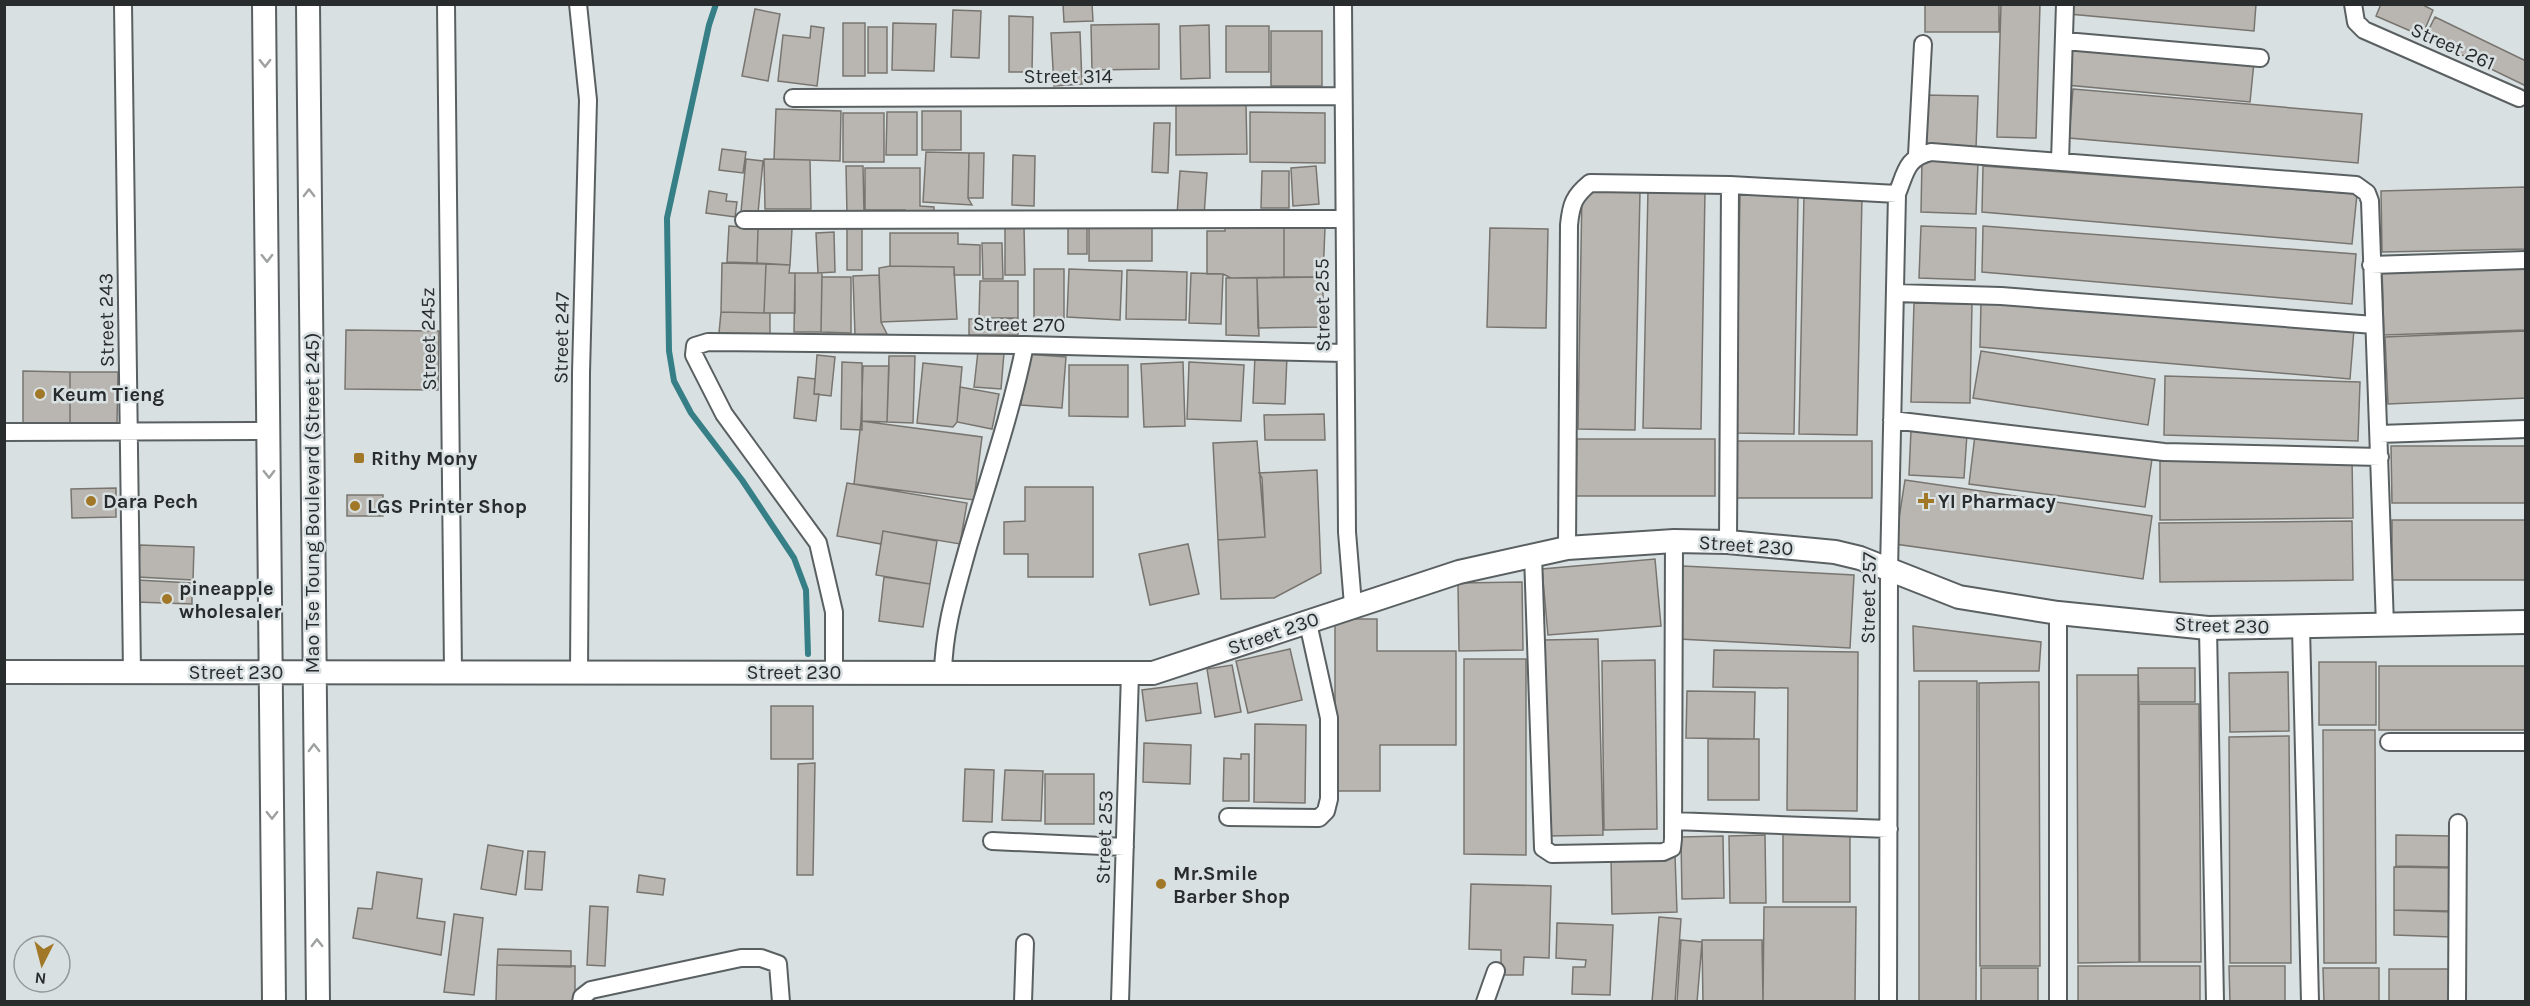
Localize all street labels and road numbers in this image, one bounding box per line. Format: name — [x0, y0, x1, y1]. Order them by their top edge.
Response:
street label: Street 261 — [2407, 18, 2498, 75]
street label: Street 314 — [1023, 65, 1113, 88]
street label: Street 255 — [1310, 258, 1335, 352]
street label: Street 243 — [94, 273, 119, 367]
street label: Street 245z — [416, 287, 441, 391]
street label: Street 247 — [549, 291, 574, 384]
street label: Street 270 — [973, 312, 1065, 337]
street label: Mao Tse Toung Boulevard (Street 245) — [301, 333, 324, 673]
street label: Street 230 — [1698, 531, 1794, 560]
street label: Street 257 — [1856, 551, 1881, 644]
street label: Street 230 — [1225, 607, 1322, 660]
street label: Street 230 — [2174, 612, 2270, 639]
street label: Street 230 — [189, 661, 283, 684]
street label: Street 230 — [747, 661, 841, 684]
street label: Street 253 — [1091, 789, 1118, 885]

